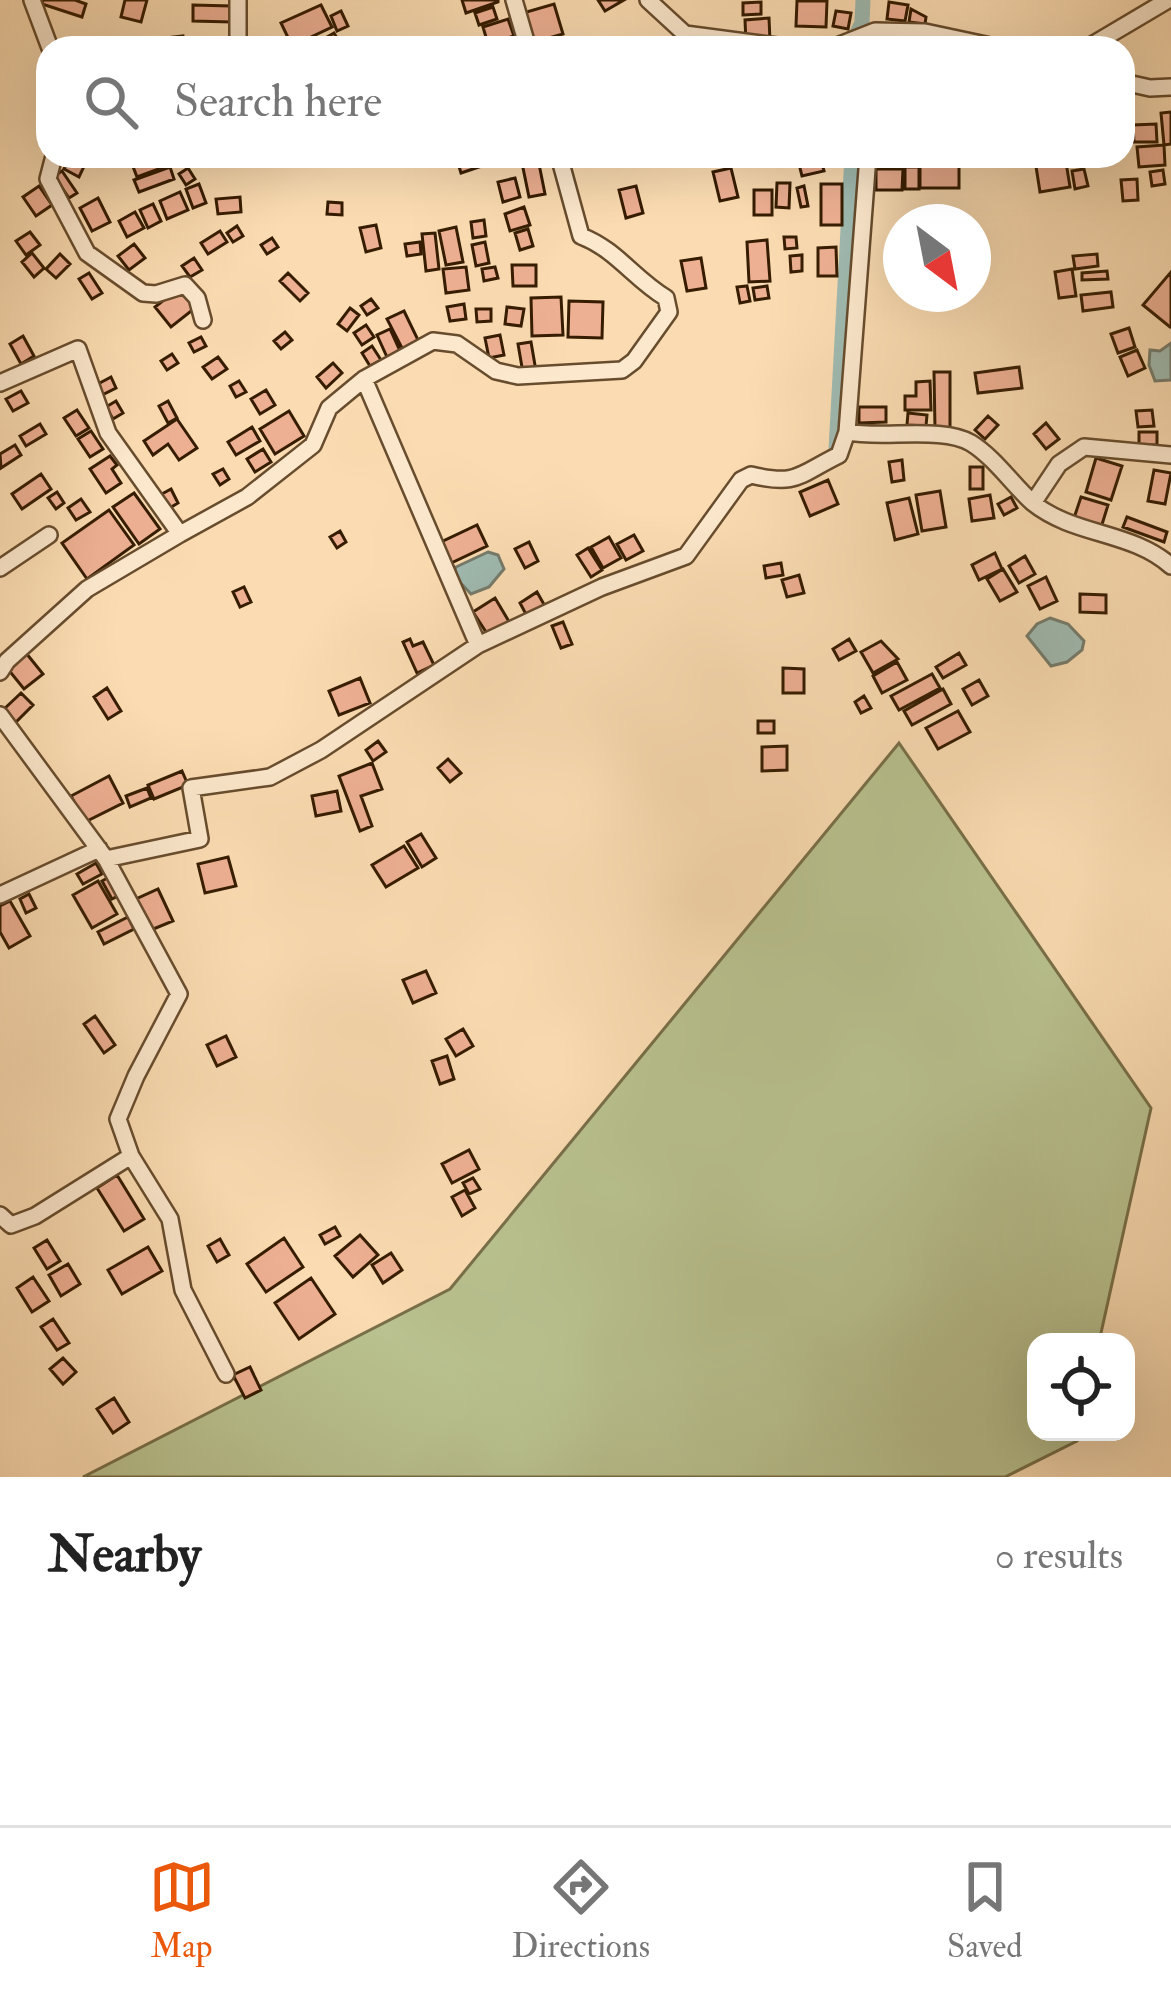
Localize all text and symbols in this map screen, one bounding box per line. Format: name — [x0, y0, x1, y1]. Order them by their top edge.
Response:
search box — [36, 36, 1135, 168]
icon: search — [78, 69, 144, 135]
text: Search here — [174, 74, 382, 130]
north arrow — [883, 204, 991, 312]
map controls — [1027, 1333, 1135, 1441]
button: locate — [1027, 1333, 1135, 1441]
text: Nearby — [48, 1523, 201, 1587]
text: 0 results — [995, 1531, 1123, 1580]
tab: Map — [149, 1854, 215, 1967]
tab: Directions — [512, 1854, 650, 1967]
tab: Saved — [947, 1854, 1022, 1967]

